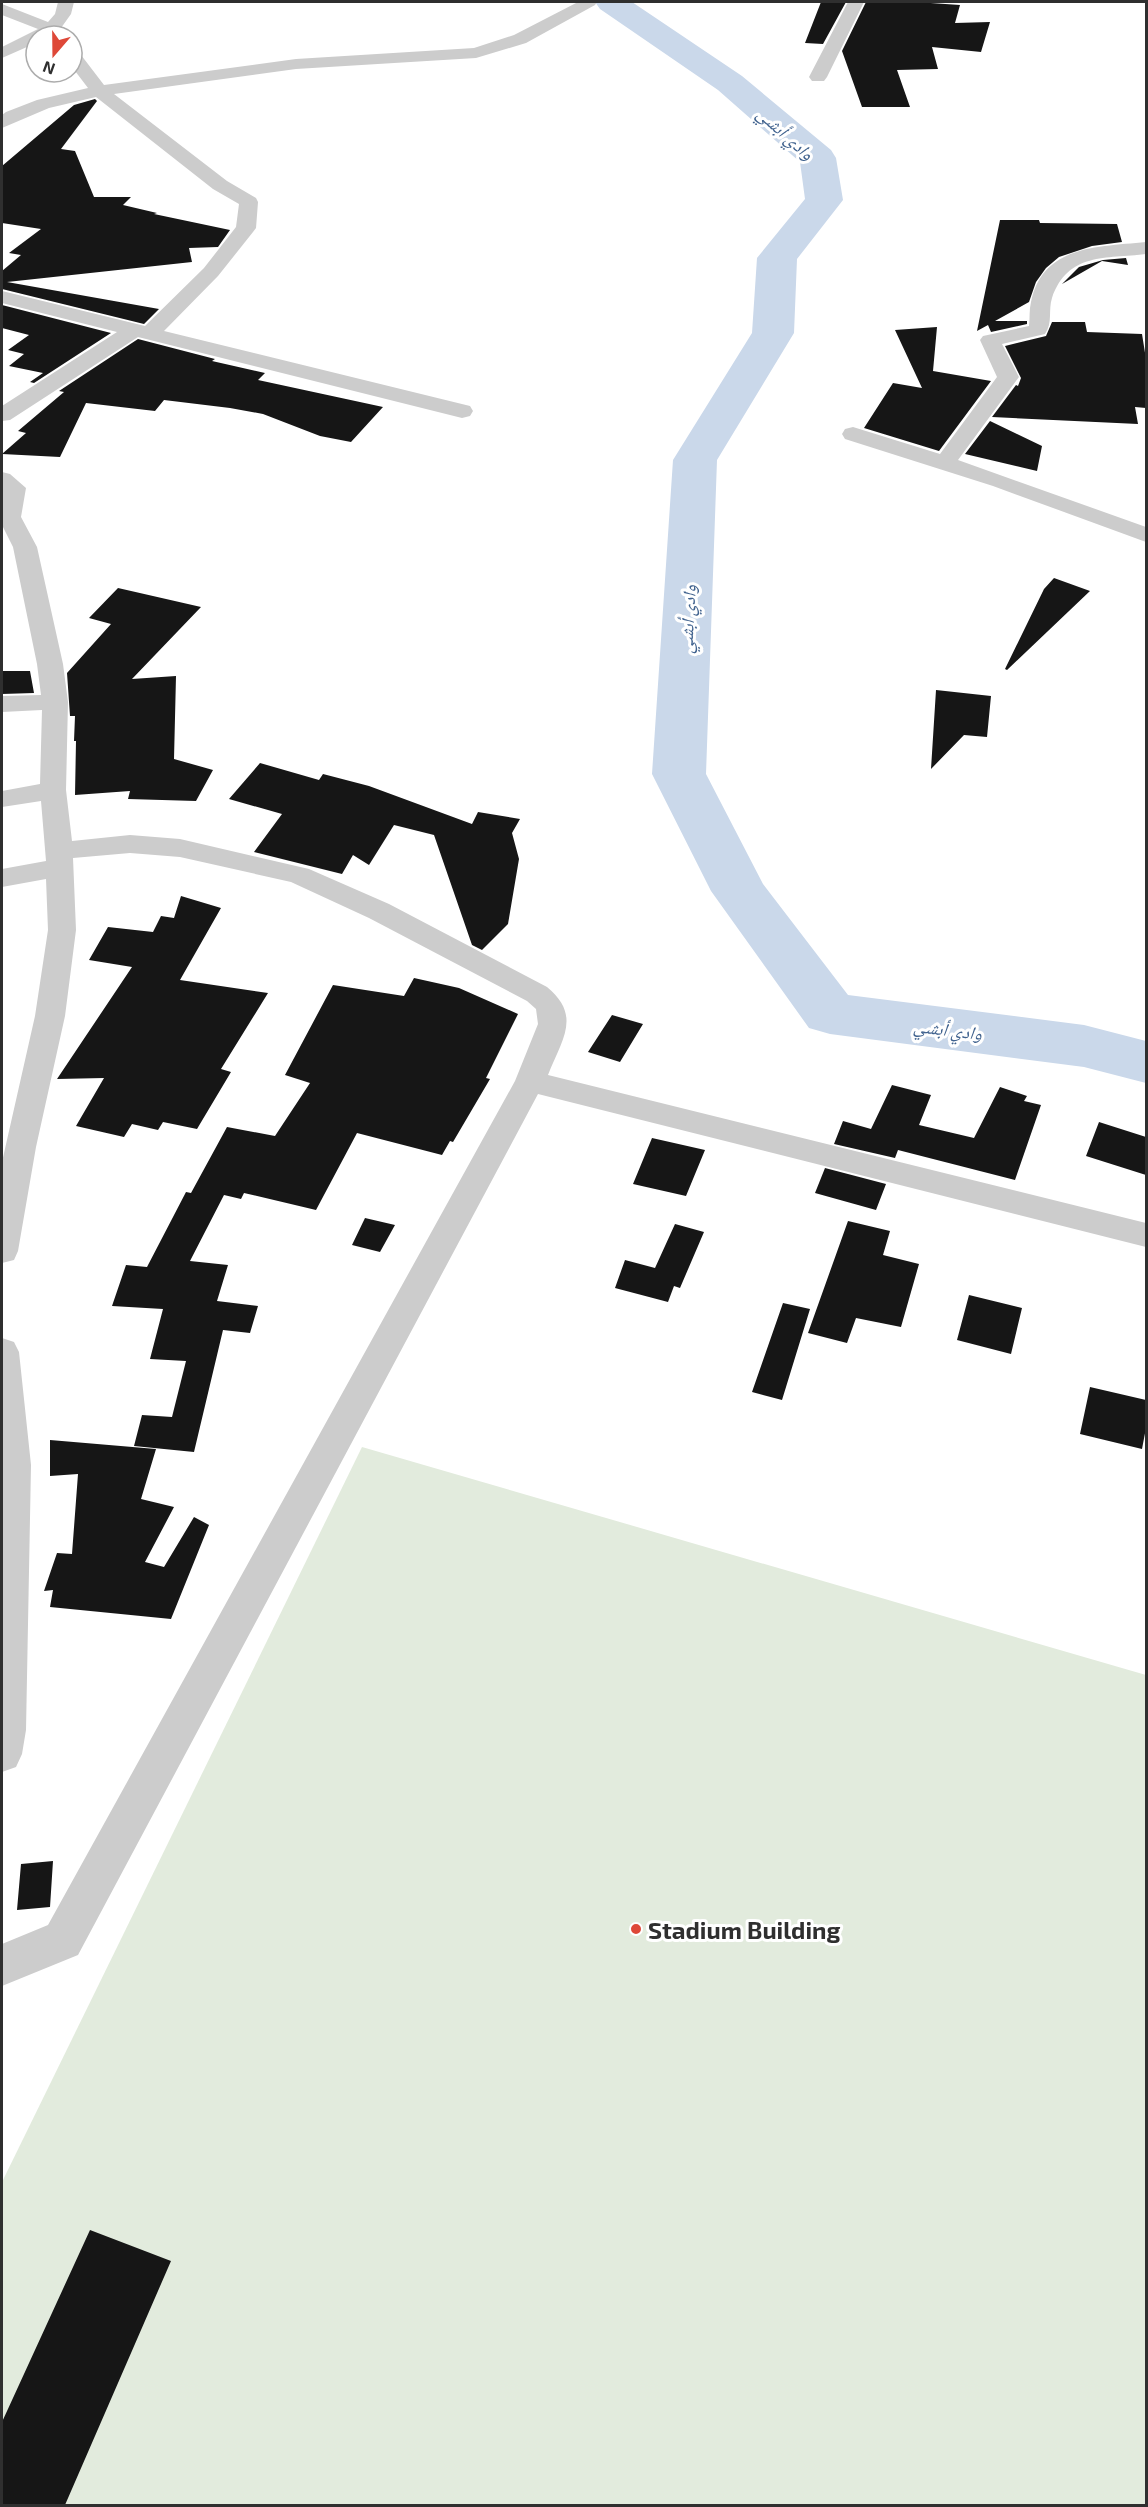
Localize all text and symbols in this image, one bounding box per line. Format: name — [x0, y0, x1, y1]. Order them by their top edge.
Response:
north arrow — [24, 24, 84, 84]
text: N — [40, 58, 57, 79]
water label: وادي أبشي — [750, 102, 819, 168]
water label: وادي أبشي — [674, 583, 704, 654]
water label: وادي أبشي — [912, 1014, 984, 1049]
place label: Stadium Building — [648, 1915, 840, 1944]
marker: Stadium Building — [629, 1922, 643, 1936]

